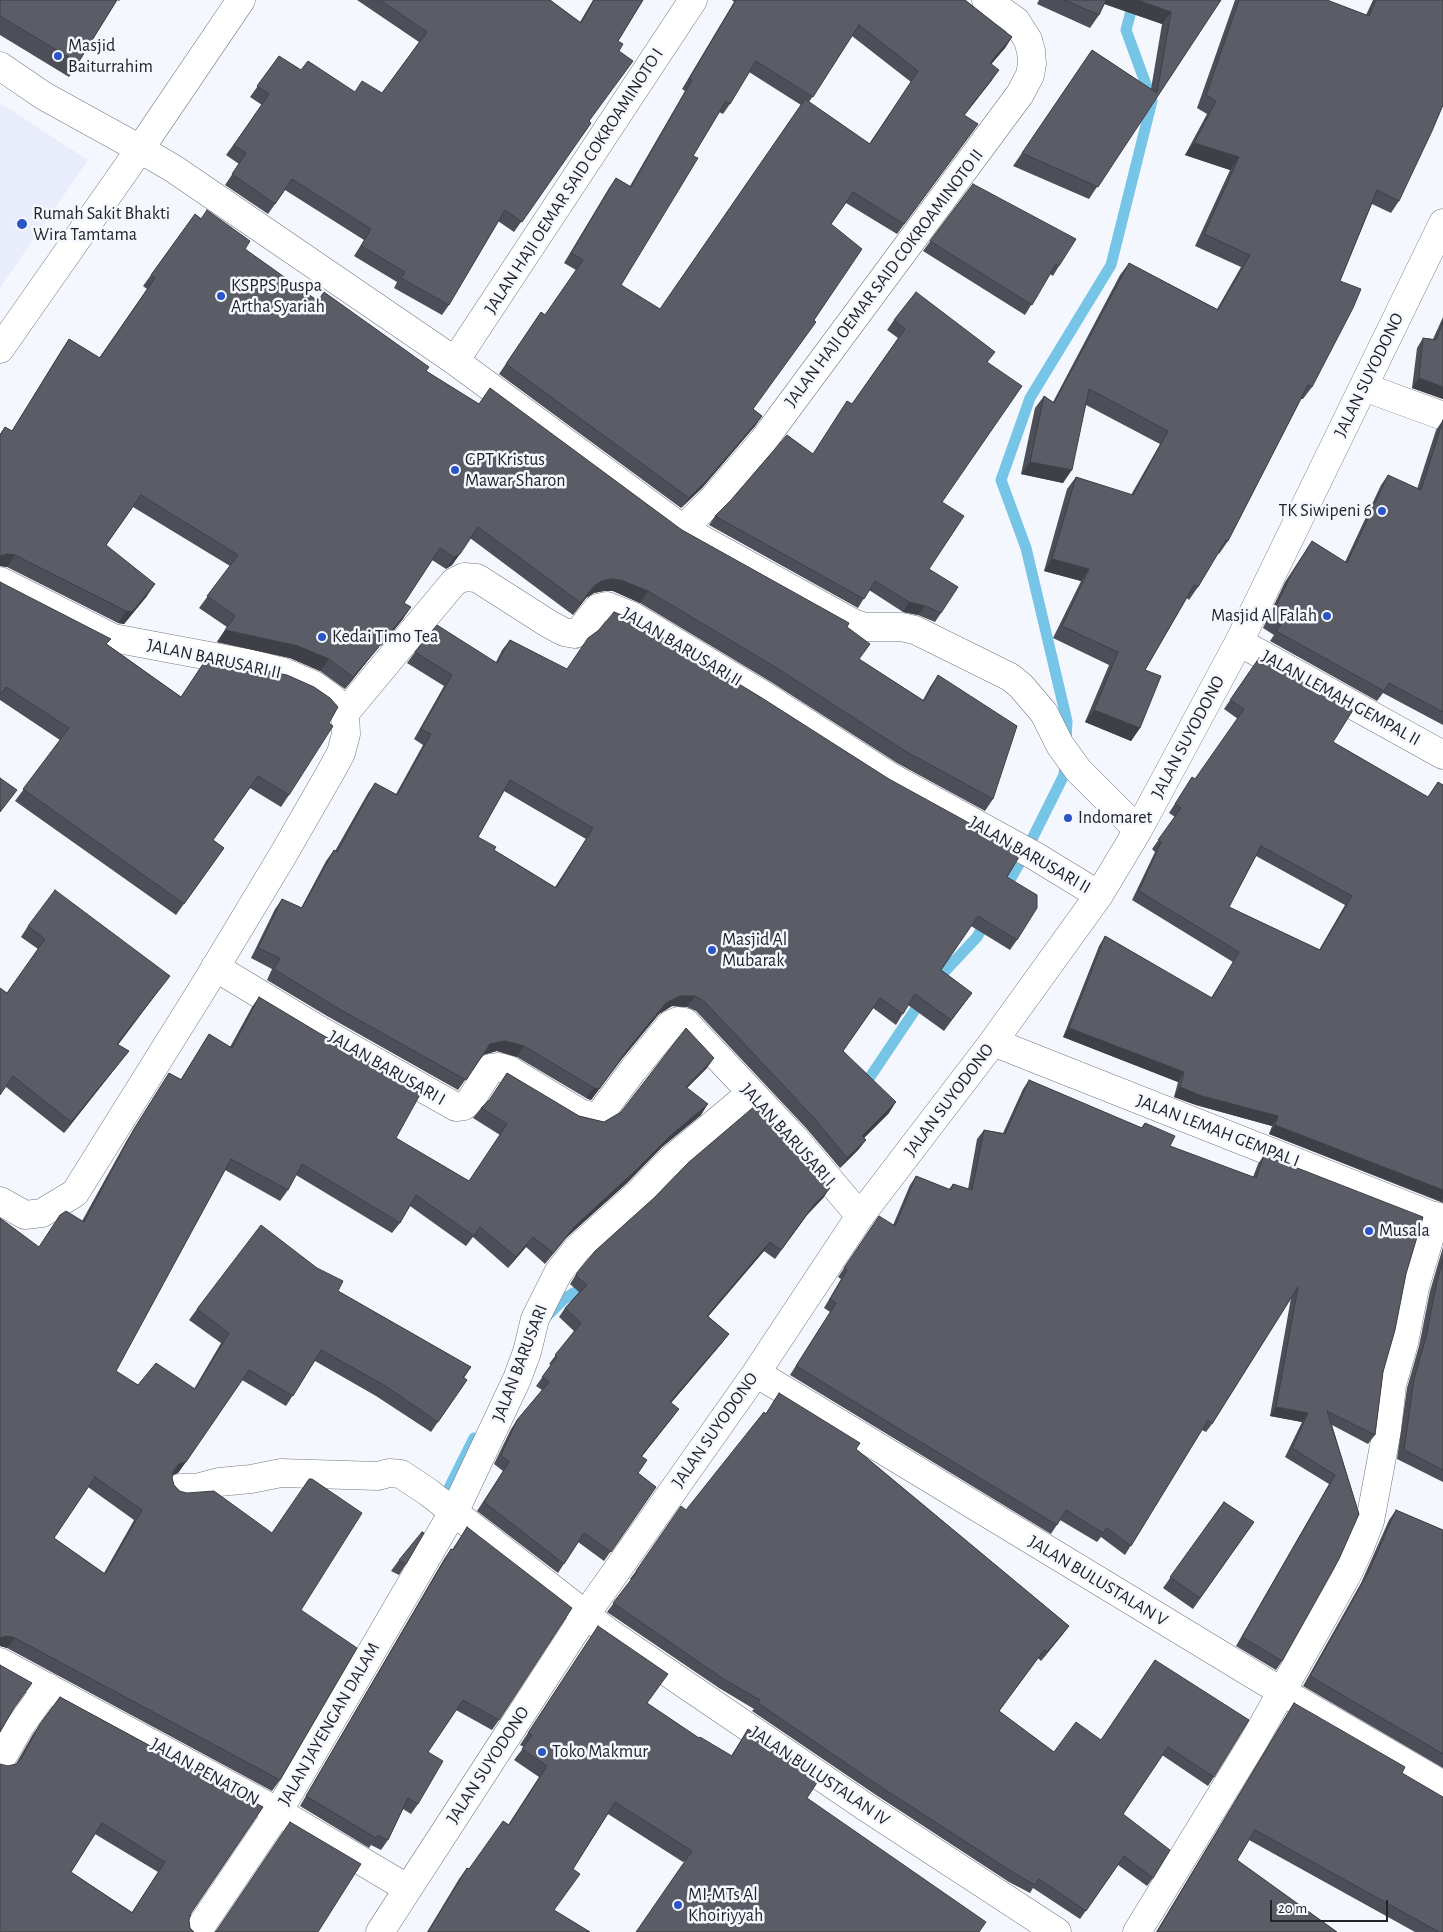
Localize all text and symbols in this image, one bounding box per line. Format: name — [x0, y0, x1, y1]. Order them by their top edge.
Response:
place label: Masjid Baiturrahim — [68, 35, 153, 78]
street label: JALAN HAJI OEMAR SAID COKROAMINOTO I — [480, 44, 668, 318]
marker: Masjid Baiturrahim — [52, 50, 64, 62]
street label: JALAN HAJI OEMAR SAID COKROAMINOTO II — [780, 145, 988, 411]
place label: Rumah Sakit Bhakti Wira Tamtama — [33, 203, 170, 245]
marker: Rumah Sakit Bhakti Wira Tamtama — [15, 217, 29, 231]
place label: KSPPS Puspa Artha Syariah — [231, 275, 325, 318]
marker: KSPPS Puspa Artha Syariah — [215, 290, 227, 302]
street label: JALAN SUYODONO — [1330, 309, 1408, 441]
place label: GPT Kristus Mawar Sharon — [465, 449, 565, 492]
marker: GPT Kristus Mawar Sharon — [449, 464, 461, 476]
place label: TK Siwipeni 6 — [1279, 500, 1372, 522]
marker: TK Siwipeni 6 — [1376, 505, 1388, 517]
street label: JALAN BARUSARI II — [618, 603, 746, 691]
place label: Masjid Al Falah — [1211, 605, 1317, 627]
marker: Masjid Al Falah — [1321, 610, 1333, 622]
place label: Kedai Timo Tea — [332, 626, 438, 648]
marker: Kedai Timo Tea — [316, 631, 328, 643]
street label: JALAN BARUSARI II — [145, 634, 283, 684]
street label: JALAN LEMAH GEMPAL II — [1258, 645, 1424, 751]
street label: JALAN SUYODONO — [1147, 672, 1229, 802]
place label: Indomaret — [1078, 807, 1152, 829]
street label: JALAN BARUSARI II — [966, 812, 1094, 898]
marker: Indomaret — [1062, 812, 1074, 824]
place label: Masjid Al Mubarak — [722, 929, 787, 972]
marker: Masjid Al Mubarak — [706, 944, 718, 956]
street label: JALAN BARUSARI I — [325, 1026, 449, 1110]
street label: JALAN SUYODONO — [900, 1039, 998, 1161]
street label: JALAN BARUSARI I — [736, 1079, 840, 1191]
street label: JALAN LEMAH GEMPAL I — [1133, 1090, 1303, 1172]
place label: Musala — [1379, 1220, 1430, 1242]
marker: Musala — [1363, 1225, 1375, 1237]
street label: JALAN BARUSARI — [488, 1301, 552, 1425]
street label: JALAN SUYODONO — [667, 1368, 763, 1492]
street label: JALAN BULUSTALAN V — [1024, 1531, 1172, 1631]
street label: JALAN JAYENGAN DALAM — [273, 1639, 385, 1809]
street label: JALAN SUYODONO — [442, 1702, 534, 1828]
street label: JALAN BULUSTALAN IV — [746, 1721, 894, 1831]
street label: JALAN PENATON — [147, 1733, 263, 1811]
place label: Toko Makmur — [552, 1741, 648, 1763]
marker: Toko Makmur — [536, 1746, 548, 1758]
place label: MI-MTs Al Khoiriyyah — [688, 1884, 763, 1926]
scale bar — [1273, 1890, 1390, 1922]
marker: MI-MTs Al Khoiriyyah — [672, 1899, 684, 1911]
text: 20 m — [1278, 1901, 1307, 1916]

